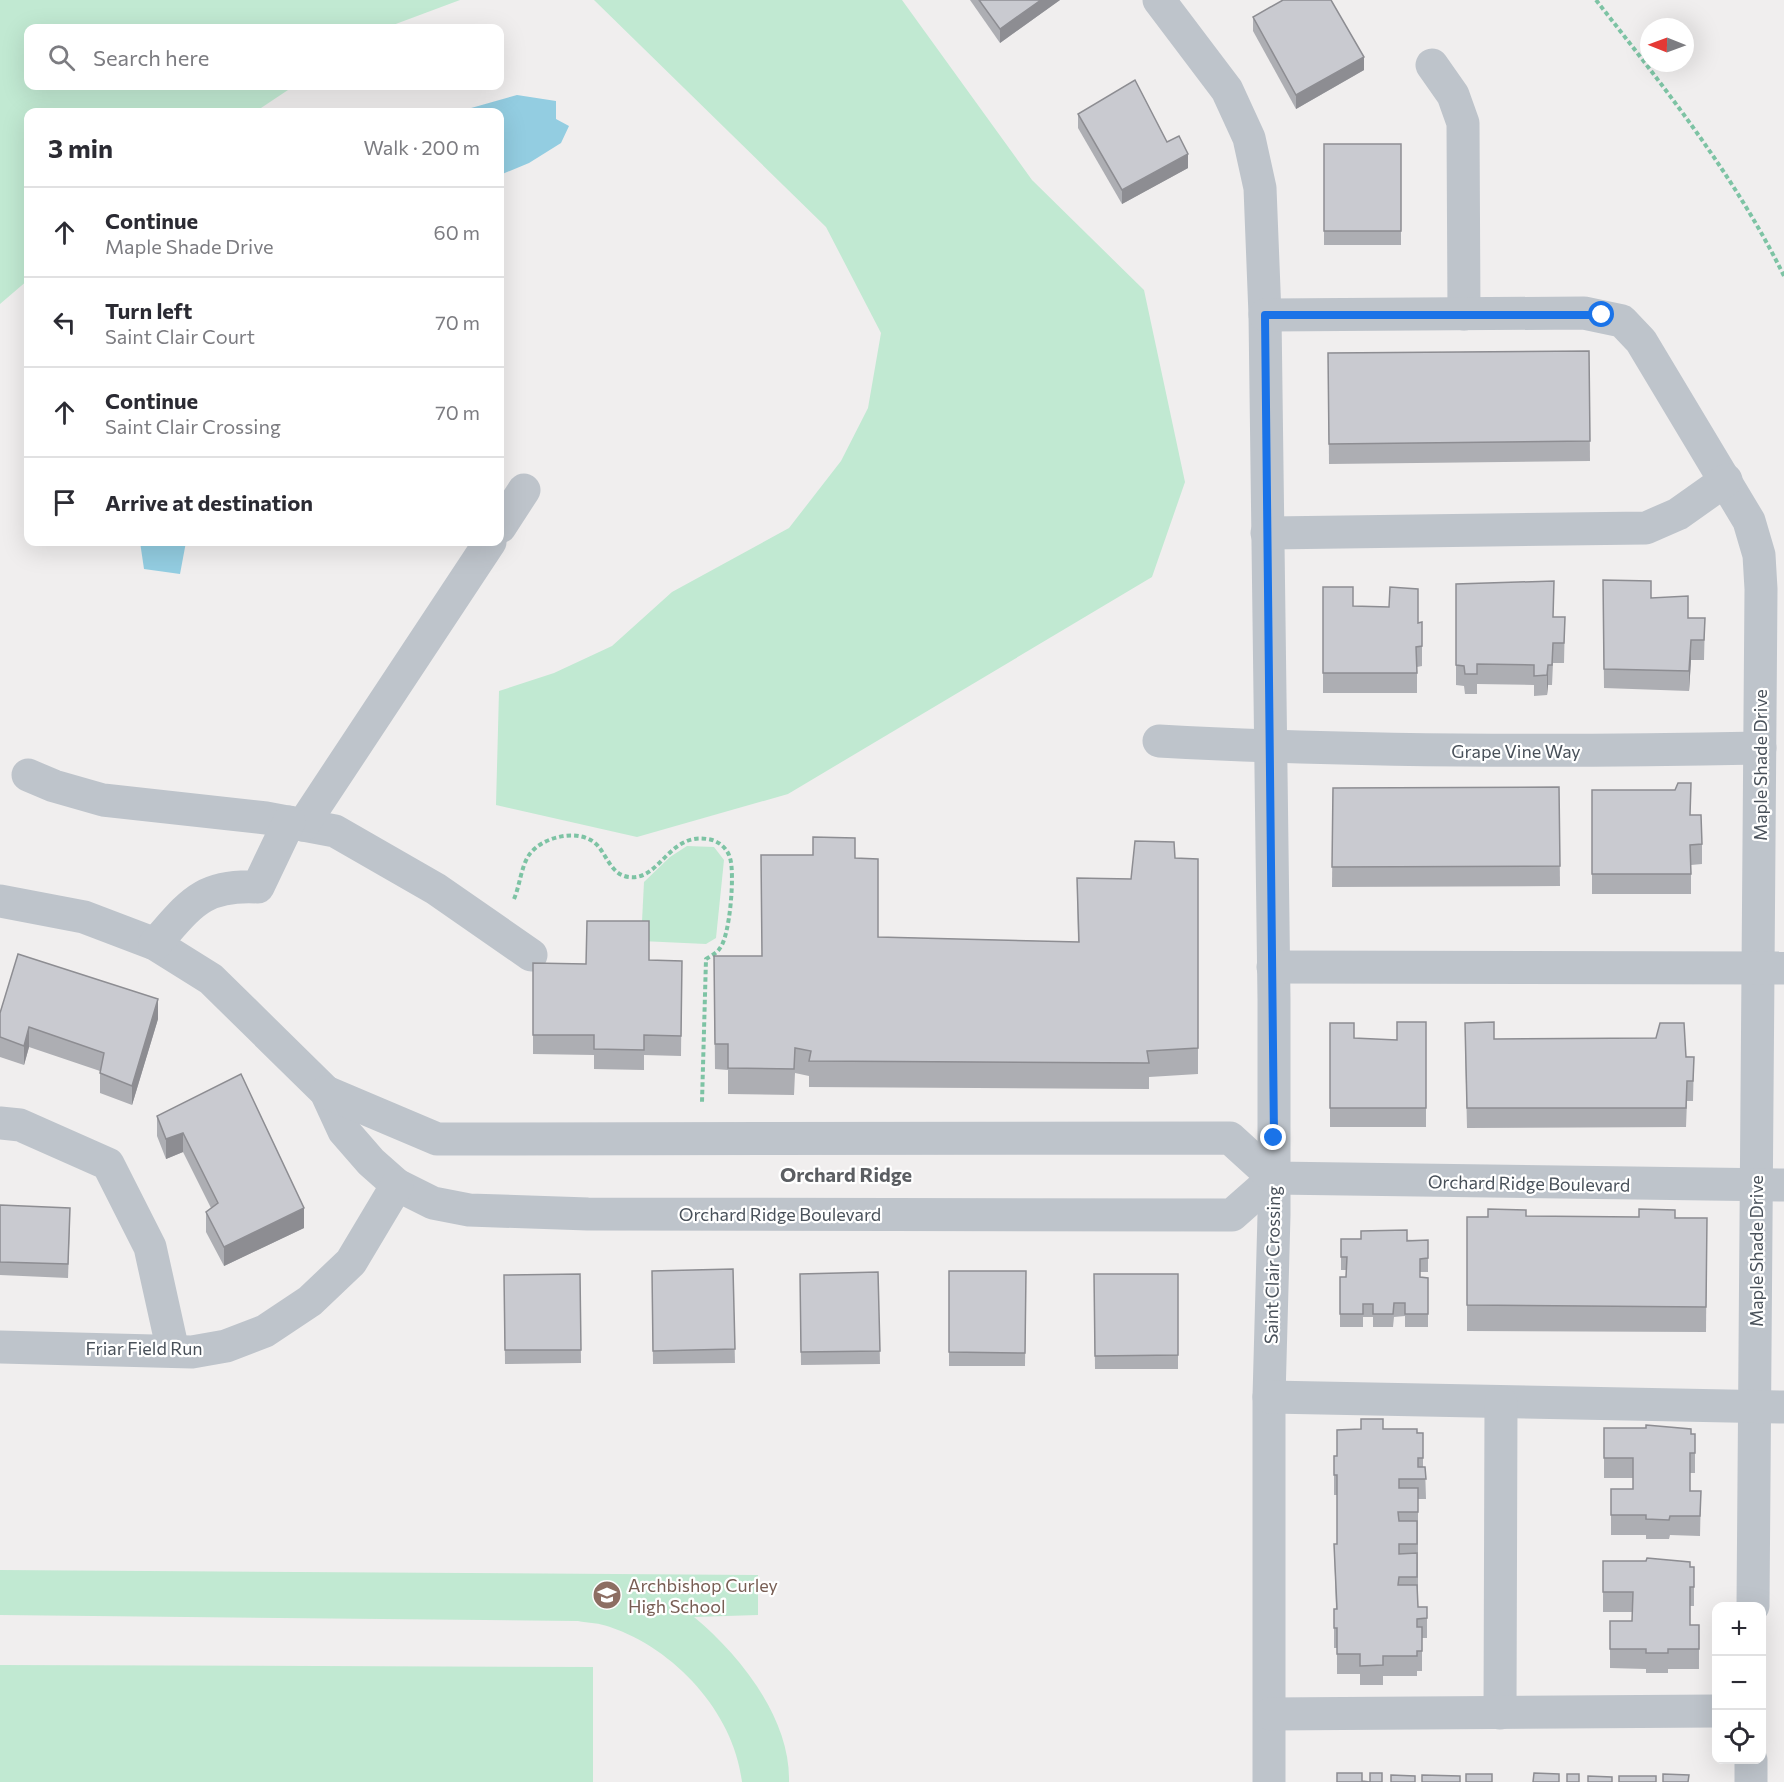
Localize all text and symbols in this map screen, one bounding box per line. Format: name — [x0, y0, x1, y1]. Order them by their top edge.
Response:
north arrow — [1640, 18, 1694, 72]
search box — [24, 24, 504, 90]
icon: search — [45, 41, 78, 74]
text: Search here — [93, 44, 209, 71]
text: 3 min — [48, 132, 113, 163]
text: Walk · 200 m — [363, 135, 480, 159]
text: Continue — [105, 207, 198, 234]
icon: ahead — [48, 216, 81, 249]
text: 60 m — [434, 220, 480, 244]
text: Maple Shade Drive — [105, 234, 274, 258]
text: Turn left — [105, 297, 192, 324]
route start — [1588, 301, 1614, 327]
icon: left — [48, 306, 81, 339]
text: 70 m — [435, 310, 480, 334]
text: Saint Clair Court — [105, 324, 255, 348]
text: Continue — [105, 387, 198, 414]
icon: ahead — [48, 396, 81, 429]
text: 70 m — [435, 400, 480, 424]
text: Saint Clair Crossing — [105, 414, 281, 438]
icon: arrive — [48, 486, 81, 519]
text: Arrive at destination — [105, 489, 313, 516]
street label: Maple Shade Drive — [1749, 689, 1771, 841]
street label: Grape Vine Way — [1451, 740, 1581, 762]
route end — [1260, 1124, 1286, 1150]
district label: Orchard Ridge — [780, 1162, 912, 1186]
street label: Orchard Ridge Boulevard — [1428, 1170, 1630, 1196]
street label: Maple Shade Drive — [1745, 1175, 1767, 1327]
street label: Saint Clair Crossing — [1260, 1185, 1284, 1344]
street label: Orchard Ridge Boulevard — [679, 1203, 881, 1225]
street label: Friar Field Run — [85, 1337, 203, 1359]
place label: Archbishop Curley High School — [628, 1574, 778, 1617]
school or university icon: Archbishop Curley High School — [591, 1579, 623, 1611]
map controls — [1712, 1602, 1766, 1764]
button: + — [1712, 1602, 1766, 1656]
button: − — [1712, 1656, 1766, 1710]
button: locate — [1712, 1710, 1766, 1764]

